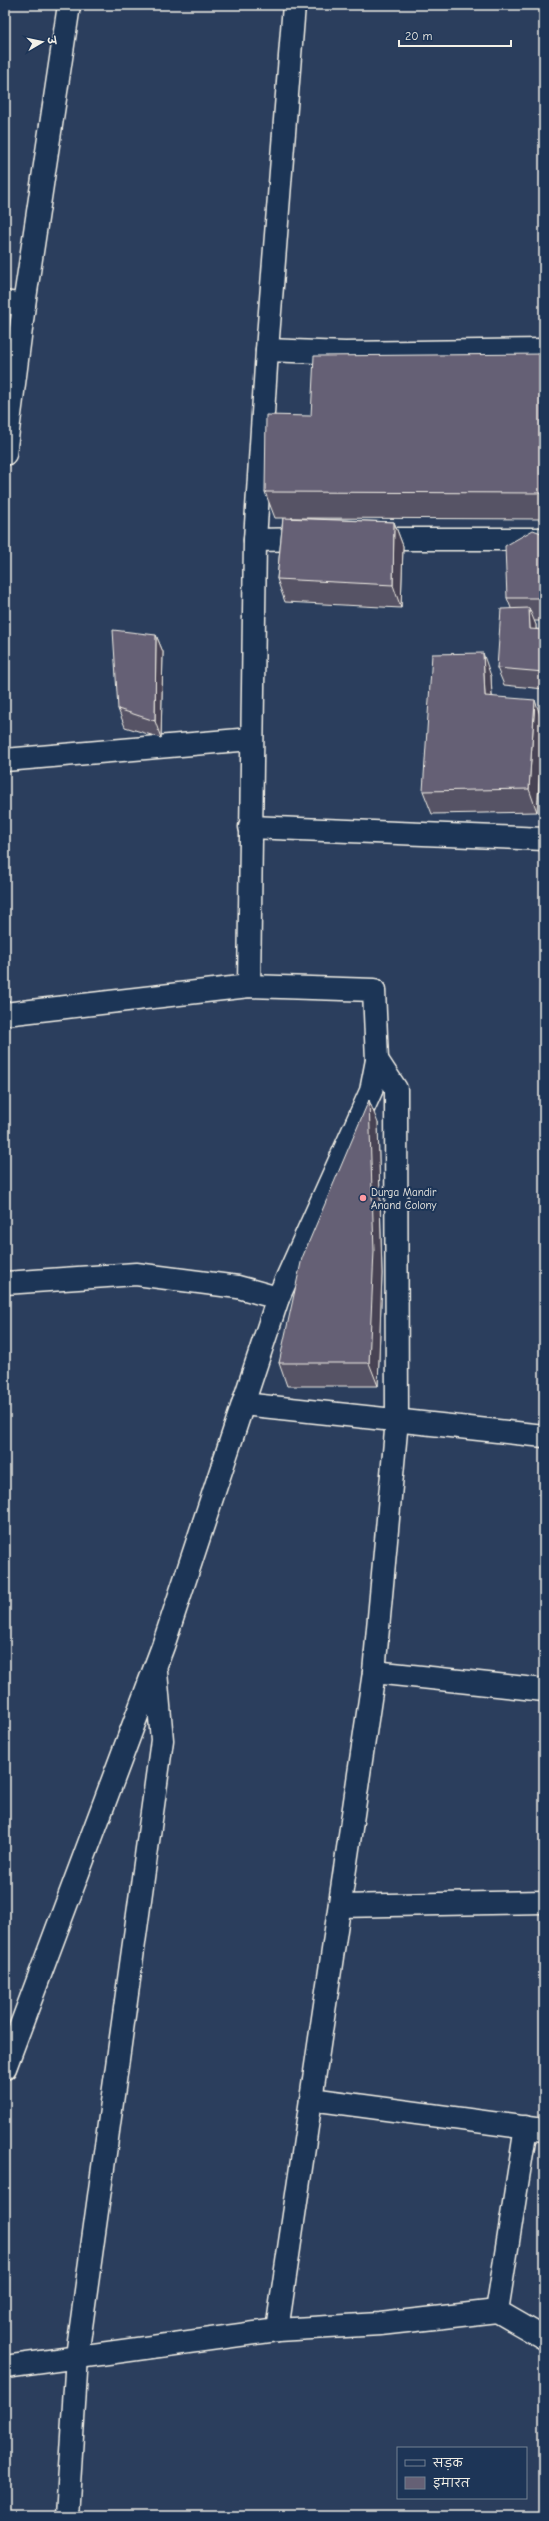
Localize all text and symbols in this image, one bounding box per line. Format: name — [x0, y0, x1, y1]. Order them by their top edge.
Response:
north arrow — [22, 22, 62, 62]
scale bar — [399, 22, 511, 48]
text: 20 m — [405, 29, 433, 43]
text: उ — [44, 35, 59, 47]
place label: Durga Mandir Anand Colony — [371, 1186, 437, 1212]
marker: Durga Mandir Anand Colony — [358, 1193, 368, 1203]
legend — [397, 2447, 527, 2499]
text: सड़क — [432, 2456, 464, 2471]
text: इमारत — [433, 2476, 471, 2490]

